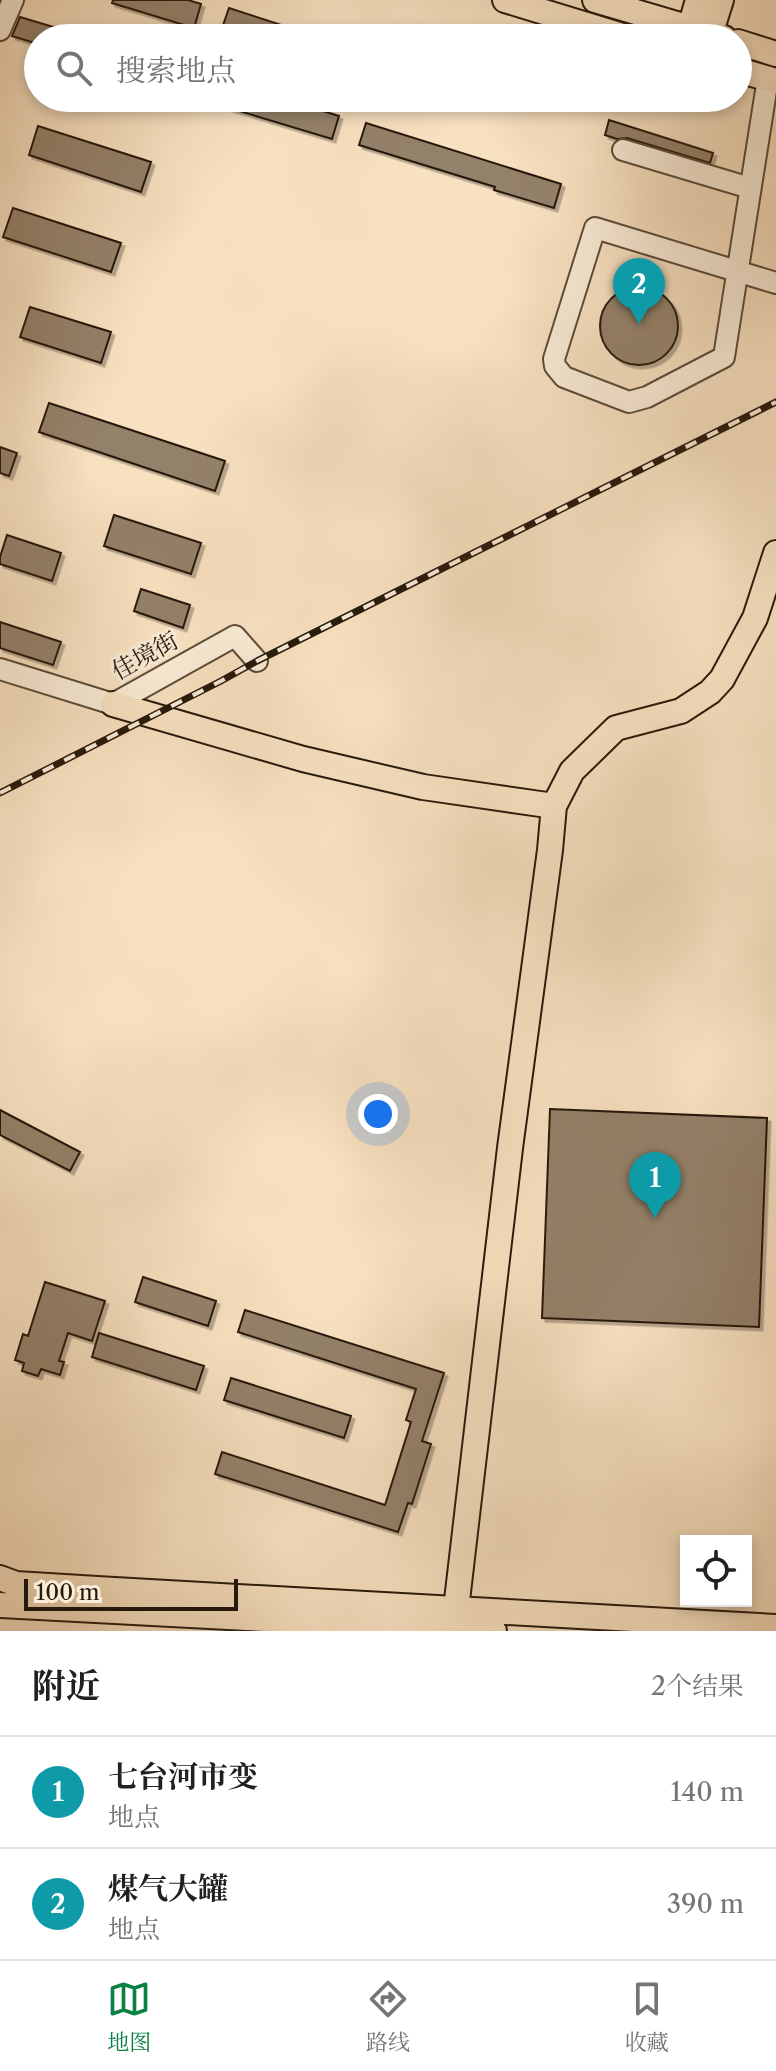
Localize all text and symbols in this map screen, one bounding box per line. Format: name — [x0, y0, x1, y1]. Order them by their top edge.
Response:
search box — [24, 24, 752, 112]
icon: search — [52, 46, 96, 90]
text: 搜索地点 — [116, 52, 236, 89]
pin: 2 — [613, 258, 665, 324]
street label: 佳境街 — [106, 625, 183, 686]
your location — [358, 1094, 398, 1134]
pin: 1 — [629, 1152, 681, 1218]
map controls — [680, 1535, 752, 1607]
button: locate — [680, 1535, 752, 1607]
scale bar — [24, 1575, 238, 1611]
text: 100 m — [36, 1579, 99, 1606]
text: 附近 — [32, 1665, 100, 1707]
text: 2个结果 — [651, 1670, 744, 1702]
text: 七台河市变 — [108, 1758, 258, 1795]
text: 1 — [52, 1776, 64, 1808]
text: 140 m — [670, 1776, 744, 1808]
text: 地点 — [108, 1801, 160, 1833]
text: 煤气大罐 — [108, 1870, 228, 1907]
text: 2 — [50, 1888, 66, 1920]
text: 390 m — [667, 1888, 744, 1920]
text: 地点 — [108, 1913, 160, 1945]
tab: 地图 — [107, 1977, 151, 2056]
tab: 路线 — [366, 1977, 410, 2056]
tab: 收藏 — [625, 1977, 669, 2056]

